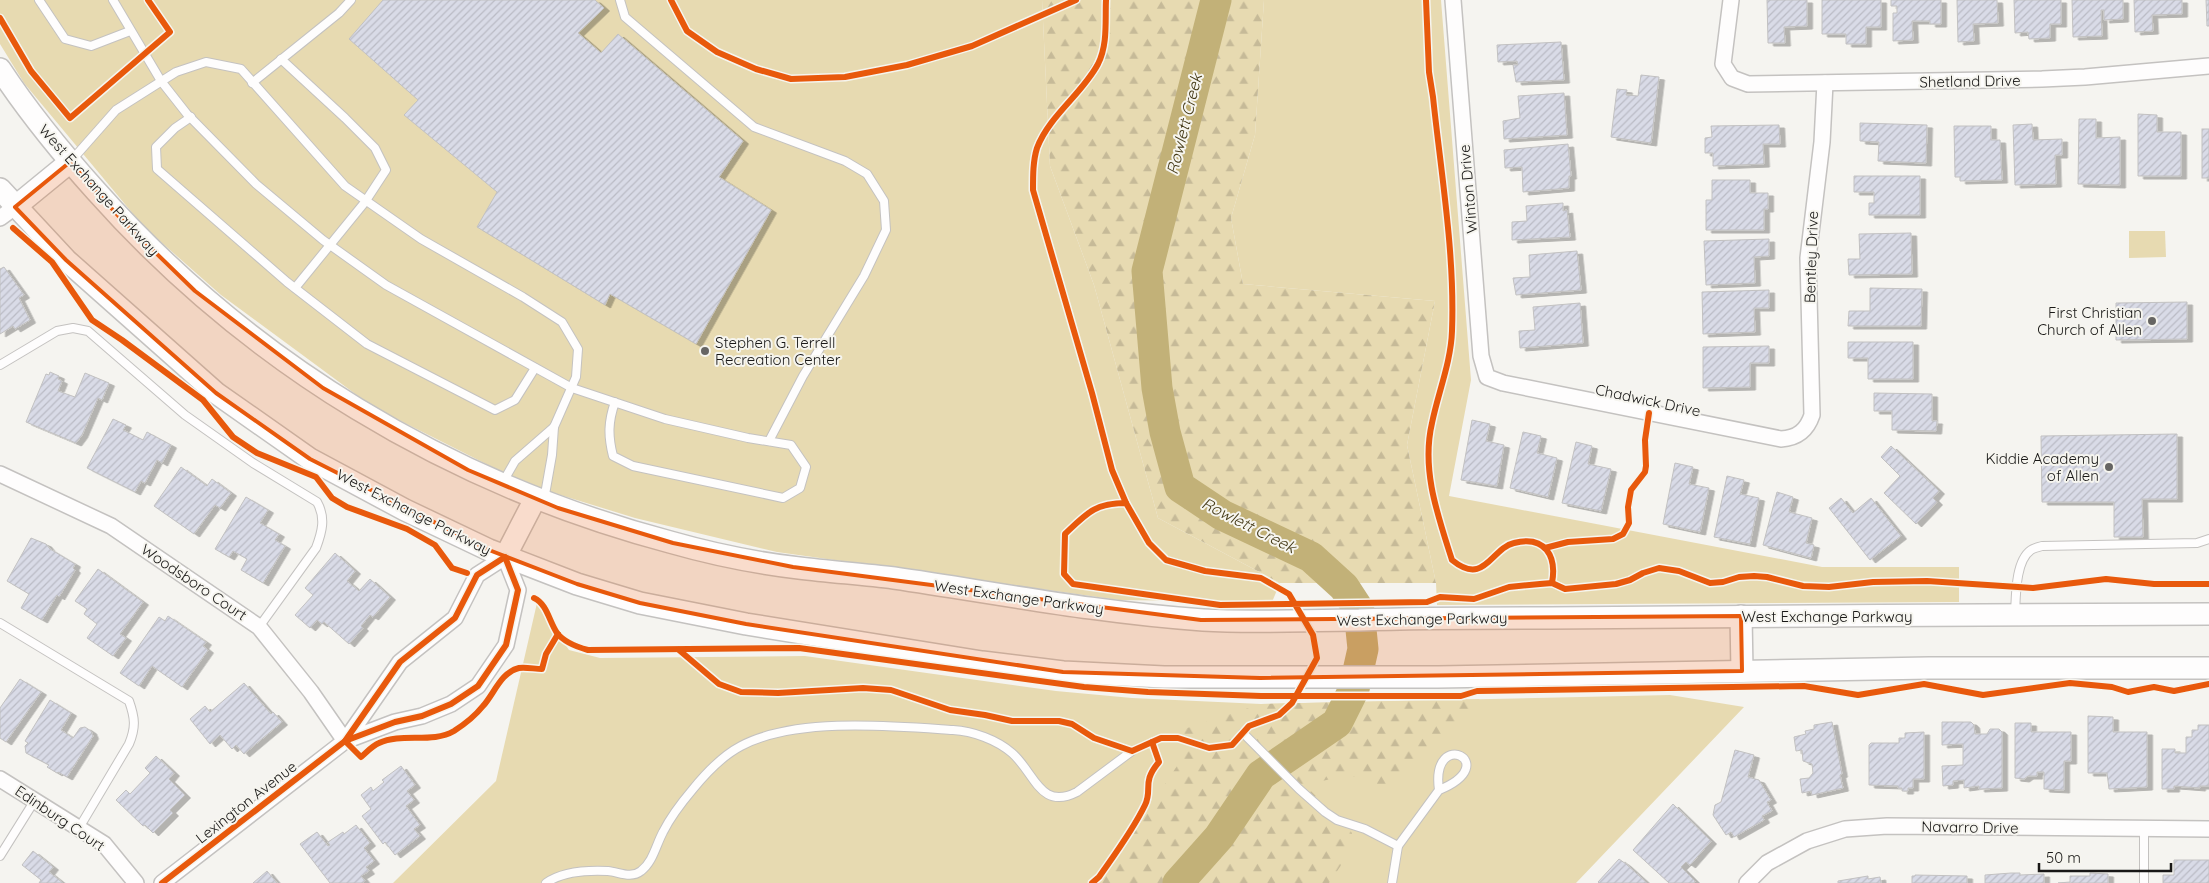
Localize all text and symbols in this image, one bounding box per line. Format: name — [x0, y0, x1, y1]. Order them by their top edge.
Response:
water label: Rowlett Creek — [1162, 70, 1207, 176]
street label: Shetland Drive — [1919, 71, 2021, 91]
street label: West Exchange Parkway — [35, 120, 163, 260]
street label: Winton Drive — [1455, 144, 1481, 234]
street label: Bentley Drive — [1800, 210, 1822, 304]
place label: First Christian Church of Allen — [2037, 303, 2142, 339]
marker: First Christian Church of Allen — [2146, 315, 2158, 327]
place label: Stephen G. Terrell Recreation Center — [715, 333, 841, 369]
marker: Stephen G. Terrell Recreation Center — [699, 345, 711, 357]
street label: Chadwick Drive — [1594, 380, 1702, 420]
place label: Kiddie Academy of Allen — [1985, 449, 2099, 485]
marker: Kiddie Academy of Allen — [2103, 461, 2115, 473]
street label: West Exchange Parkway — [334, 465, 494, 559]
water label: Rowlett Creek — [1199, 493, 1301, 558]
street label: Woodsboro Court — [137, 540, 251, 624]
street label: West Exchange Parkway — [933, 576, 1105, 618]
street label: West Exchange Parkway — [1742, 607, 1912, 626]
street label: West Exchange Parkway — [1336, 608, 1508, 630]
street label: Lexington Avenue — [192, 757, 300, 847]
street label: Edinburg Court — [11, 781, 109, 855]
street label: Navarro Drive — [1921, 817, 2019, 837]
scale bar — [2039, 840, 2172, 872]
text: 50 m — [2046, 848, 2081, 867]

